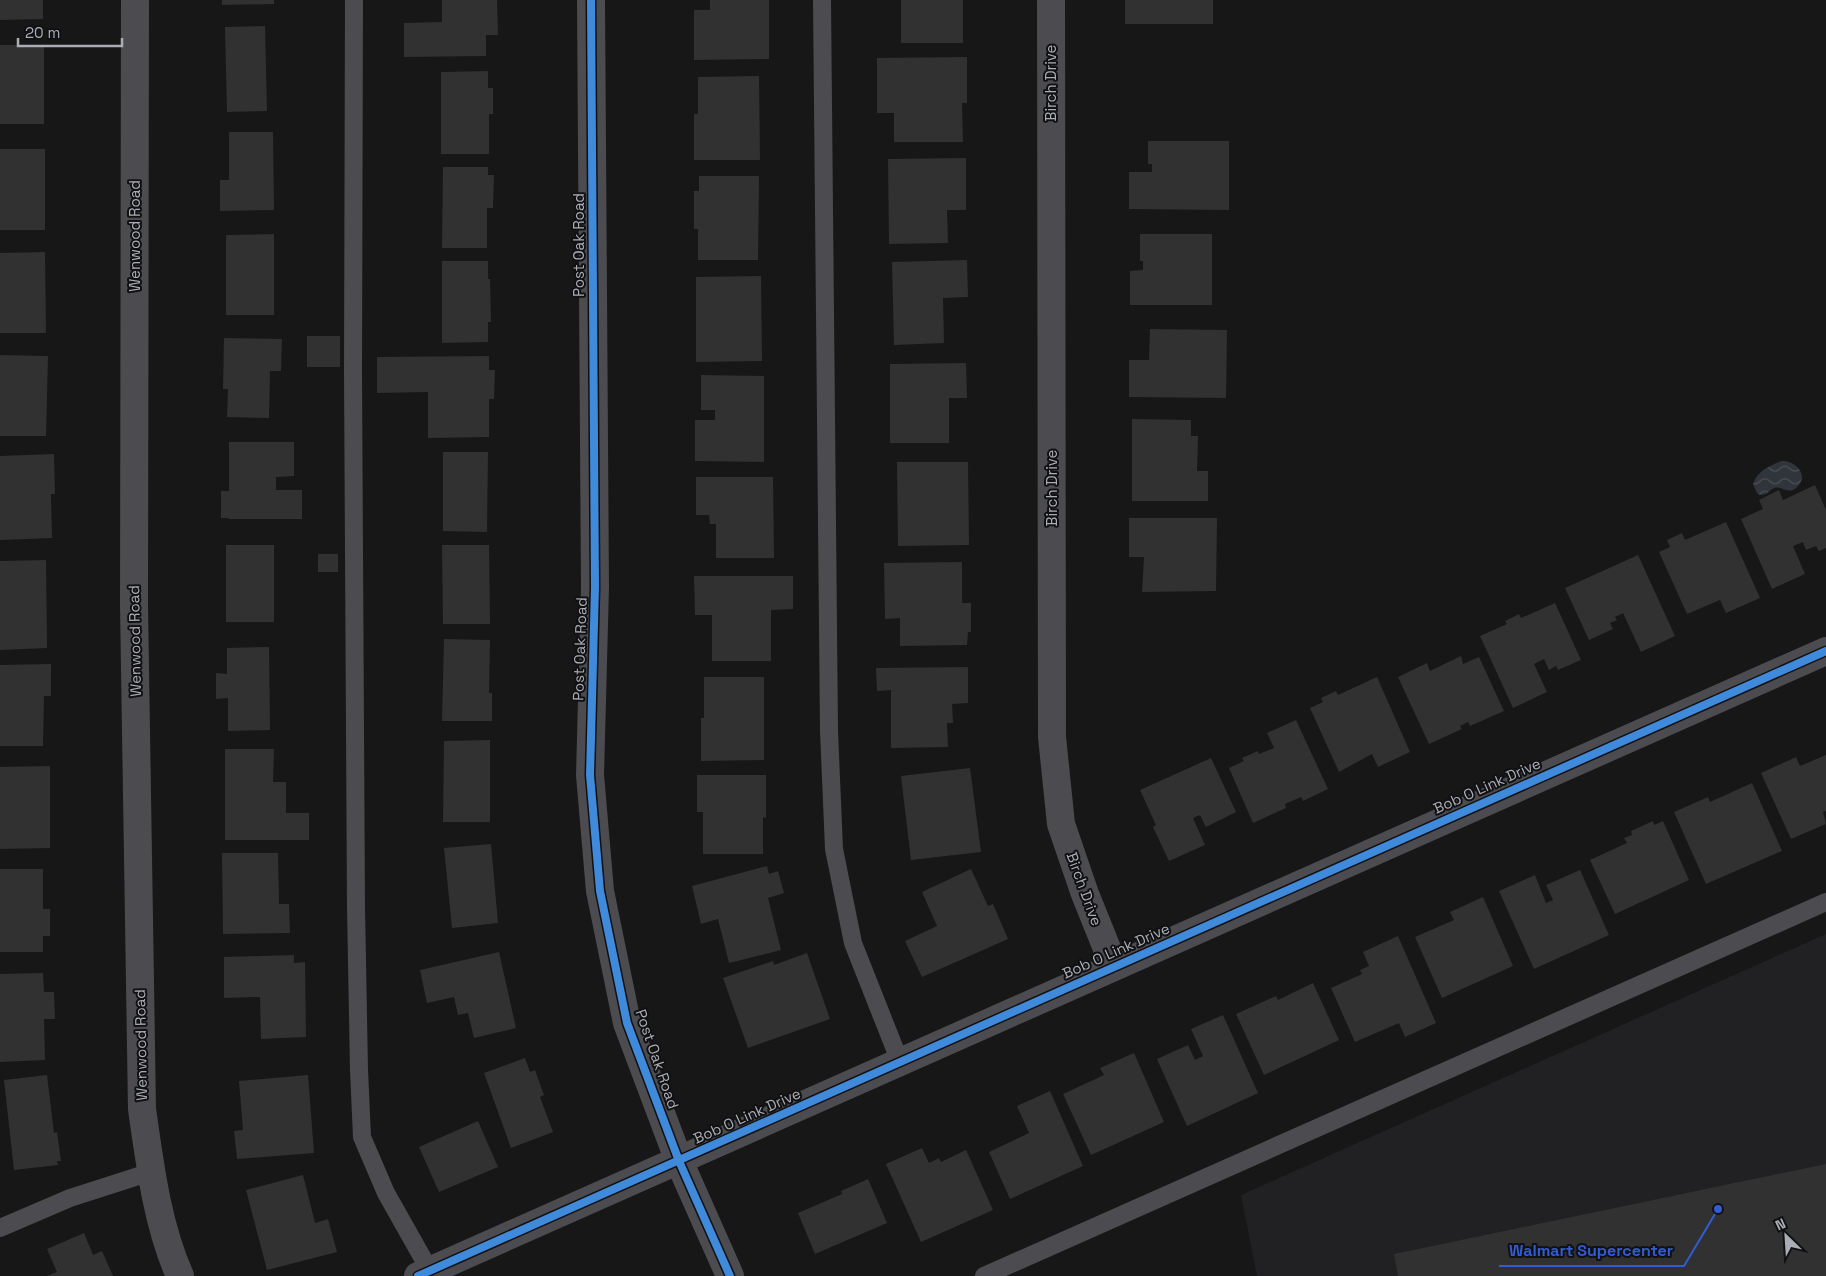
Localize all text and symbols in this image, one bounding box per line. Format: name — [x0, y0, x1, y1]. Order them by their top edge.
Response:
scale bar — [18, 15, 121, 47]
text: 20 m — [25, 23, 60, 42]
street label: Birch Drive — [1041, 44, 1060, 121]
street label: Wenwood Road — [125, 180, 144, 292]
street label: Post Oak Road — [569, 193, 588, 297]
street label: Birch Drive — [1042, 449, 1061, 526]
street label: Wenwood Road — [124, 585, 145, 697]
street label: Post Oak Road — [568, 597, 591, 701]
street label: Bob O Link Drive — [1430, 753, 1544, 818]
street label: Birch Drive — [1062, 849, 1107, 928]
street label: Bob O Link Drive — [1059, 918, 1173, 983]
street label: Wenwood Road — [130, 989, 151, 1101]
street label: Post Oak Road — [632, 1007, 683, 1111]
street label: Bob O Link Drive — [690, 1083, 804, 1148]
north arrow — [1761, 1211, 1811, 1261]
text: N — [1772, 1214, 1789, 1234]
callout: Walmart Supercenter — [1499, 1235, 1684, 1266]
text: Walmart Supercenter — [1509, 1240, 1673, 1261]

